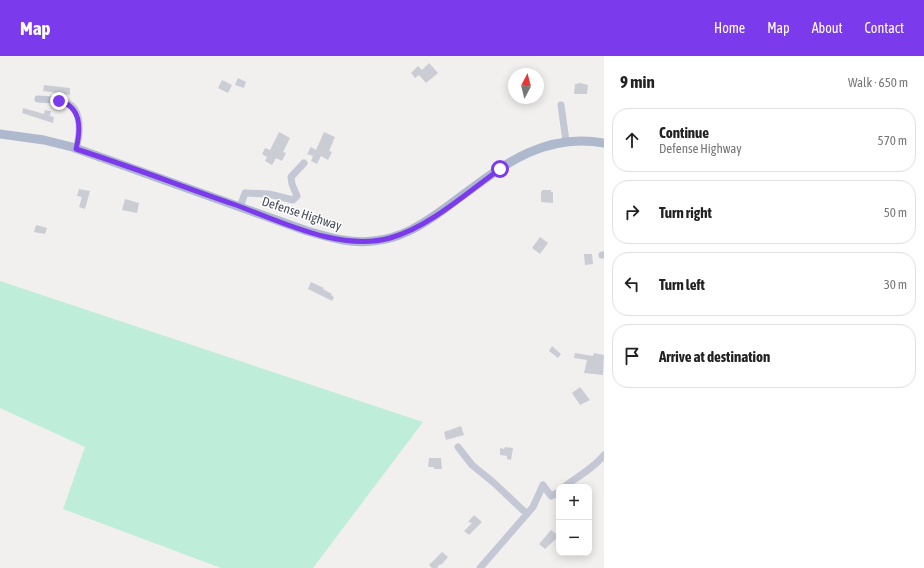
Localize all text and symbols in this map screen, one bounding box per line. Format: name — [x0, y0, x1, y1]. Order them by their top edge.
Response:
text: Map — [20, 17, 51, 39]
text: Home — [714, 20, 745, 36]
text: Map — [767, 20, 790, 36]
text: About — [812, 20, 843, 36]
text: Contact — [865, 20, 904, 36]
north arrow — [508, 68, 544, 104]
text: 9 min — [620, 72, 655, 92]
text: Walk · 650 m — [848, 75, 908, 90]
route end — [50, 92, 68, 110]
text: Continue — [659, 124, 709, 141]
icon: ahead — [621, 129, 643, 151]
text: 570 m — [878, 133, 907, 148]
text: Defense Highway — [659, 141, 742, 156]
route start — [491, 160, 509, 178]
street label: Defense Highway — [260, 194, 344, 234]
icon: right — [621, 201, 643, 223]
text: Turn right — [659, 204, 712, 221]
text: 50 m — [884, 205, 907, 220]
icon: left — [621, 273, 643, 295]
text: Turn left — [659, 276, 705, 293]
text: 30 m — [884, 277, 907, 292]
icon: arrive — [621, 345, 643, 367]
text: Arrive at destination — [659, 348, 770, 365]
map controls — [556, 484, 592, 556]
button: + — [556, 484, 592, 520]
button: − — [556, 520, 592, 556]

